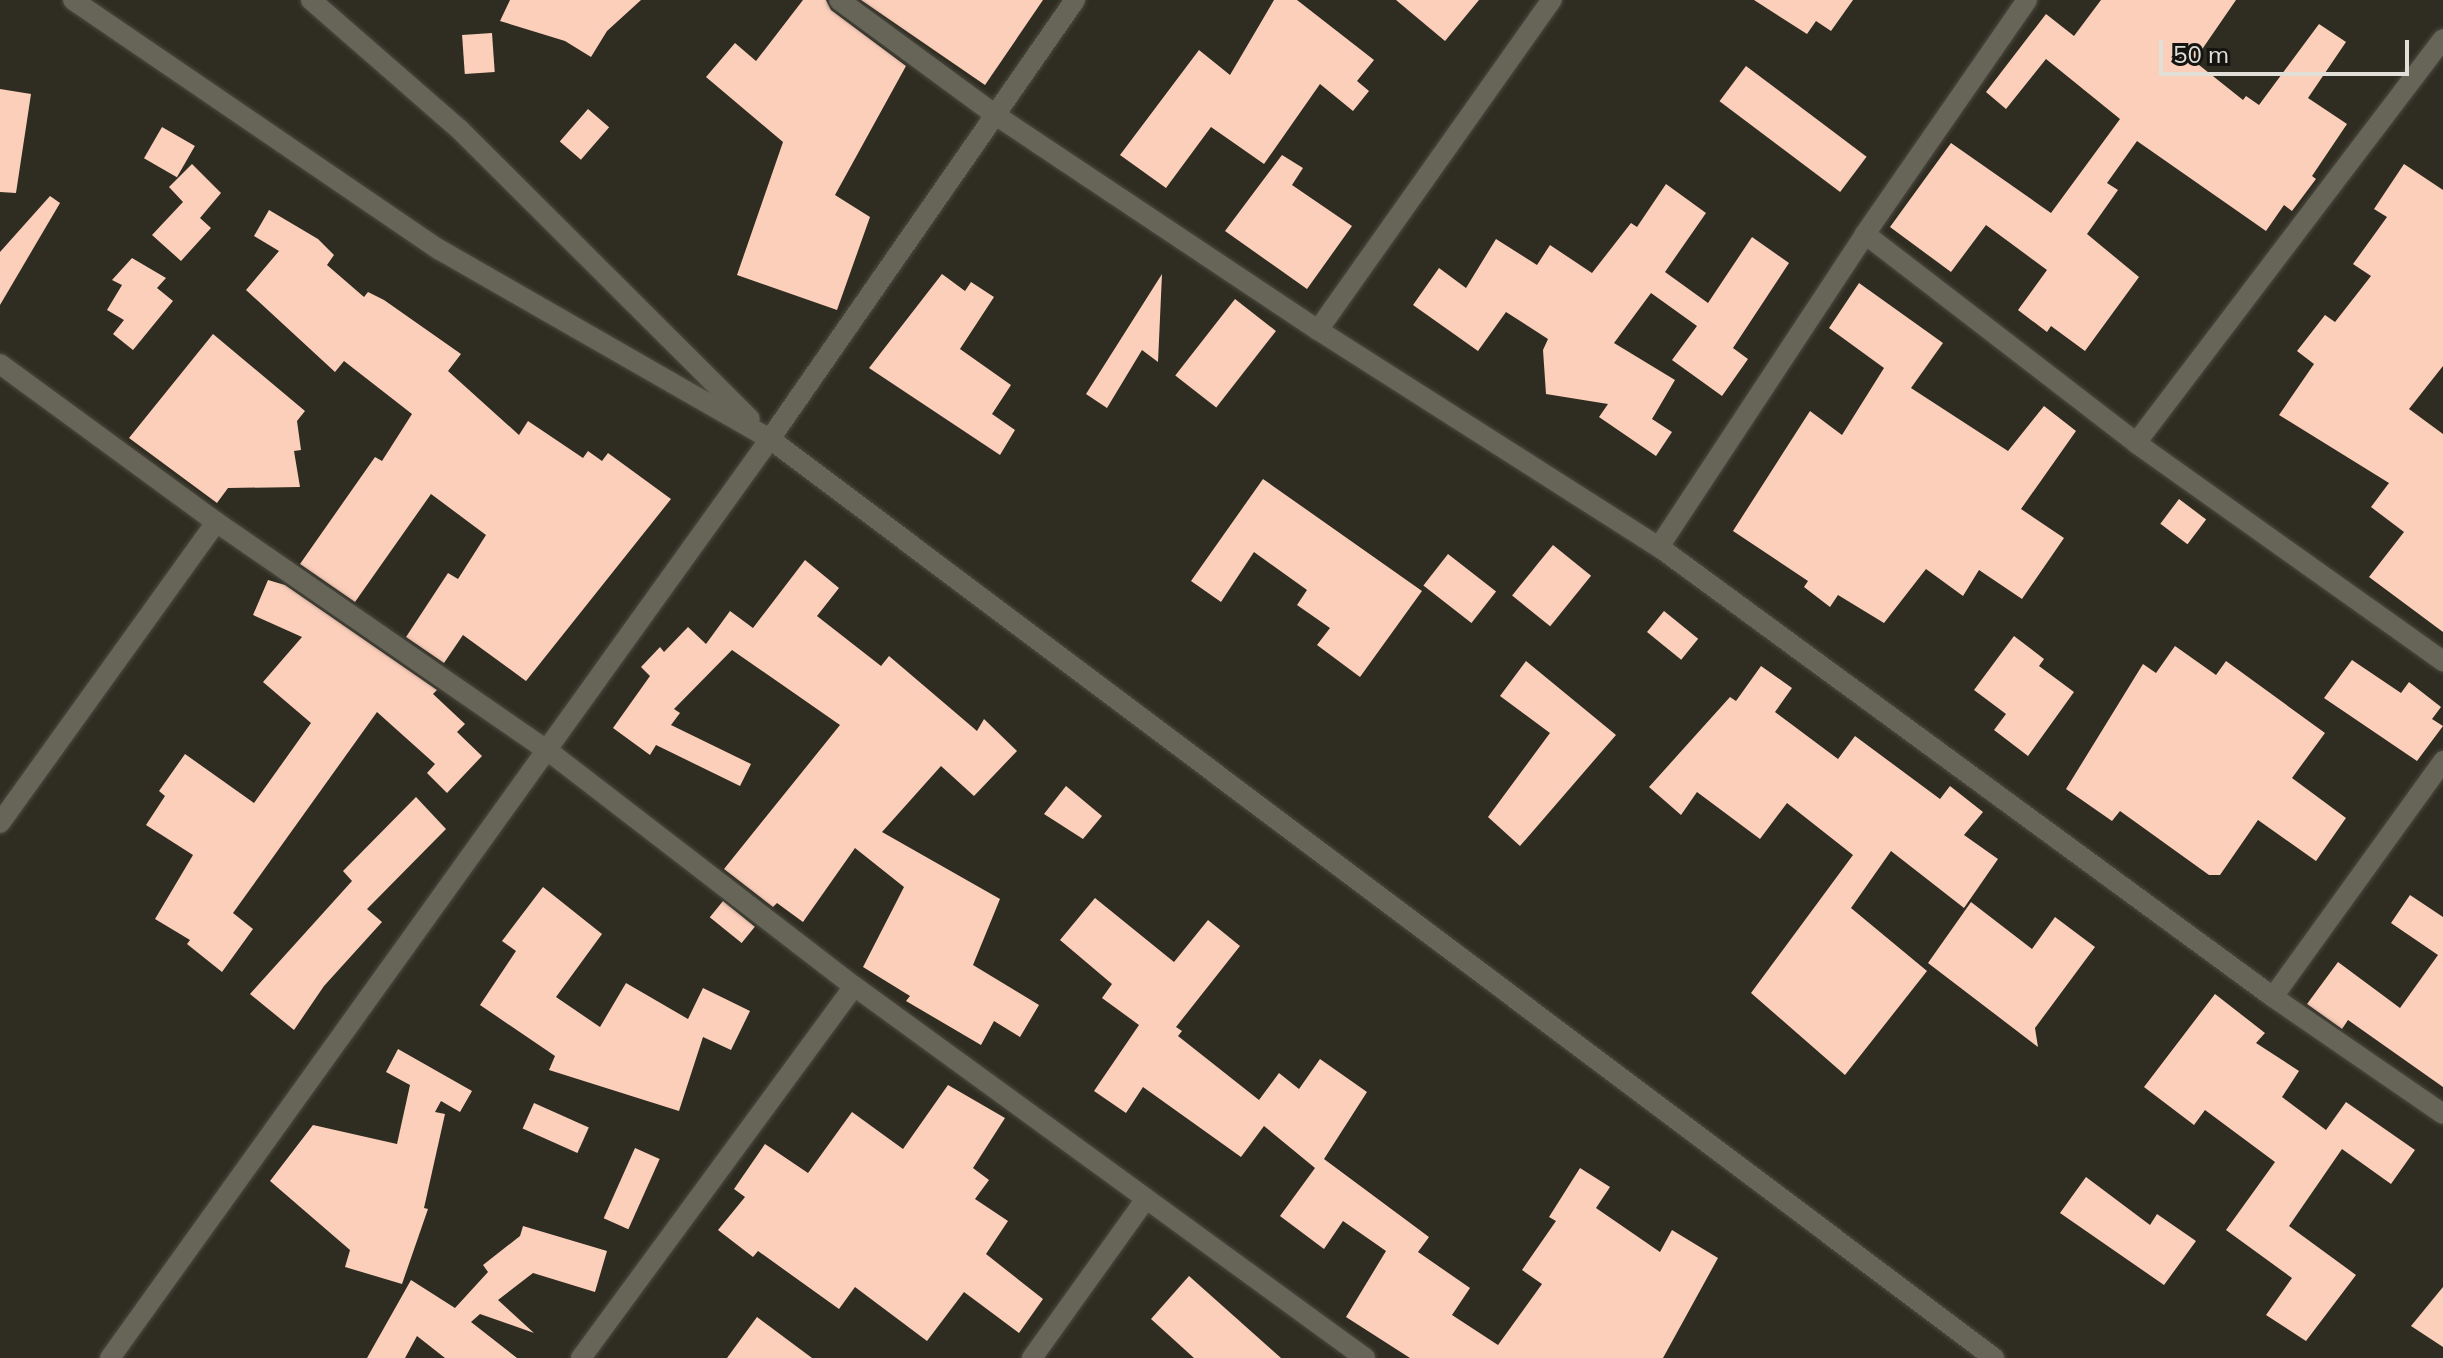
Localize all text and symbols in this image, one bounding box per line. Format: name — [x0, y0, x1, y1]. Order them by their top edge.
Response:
scale bar — [2163, 24, 2413, 74]
text: 50 m — [2173, 39, 2229, 69]

